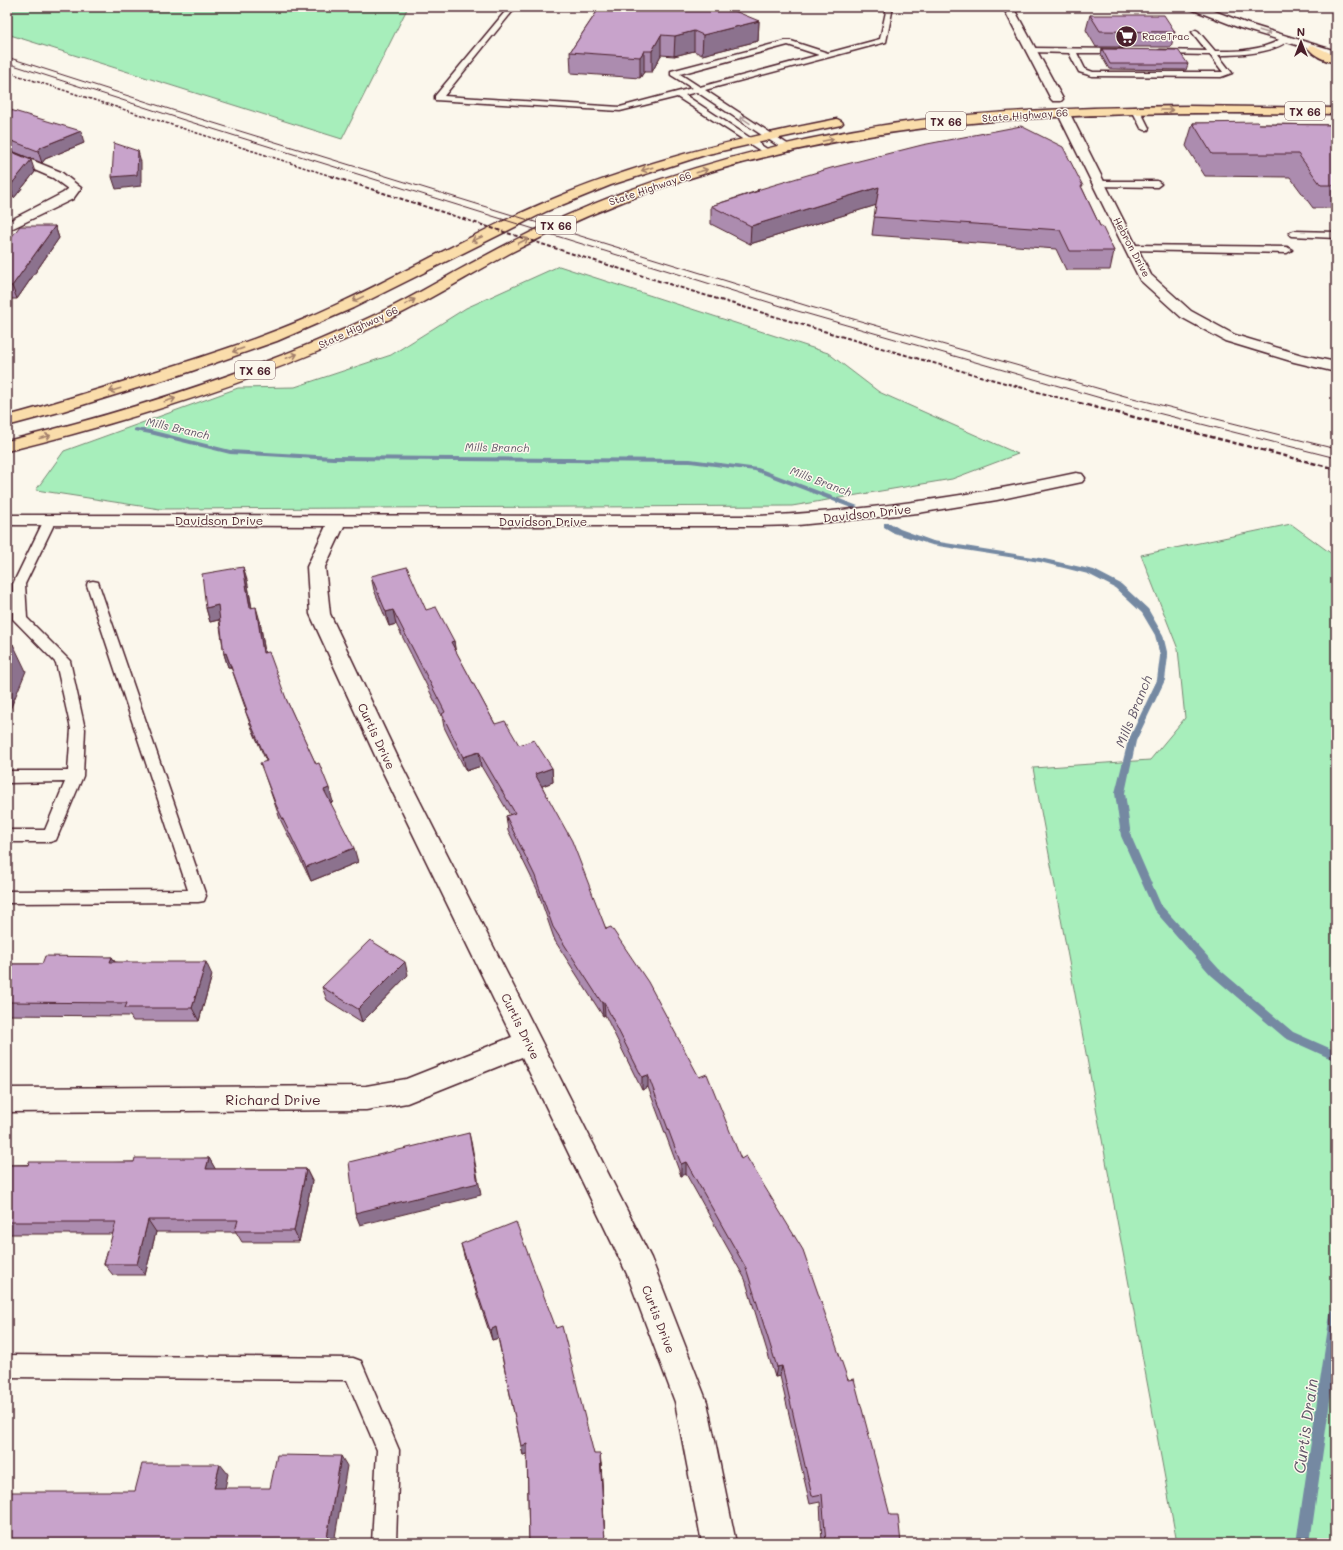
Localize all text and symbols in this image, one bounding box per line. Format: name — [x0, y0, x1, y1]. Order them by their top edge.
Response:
north arrow — [1281, 22, 1321, 62]
supermarket icon: RaceTrac — [1114, 23, 1140, 49]
text: N — [1297, 24, 1305, 39]
place label: RaceTrac — [1142, 29, 1190, 43]
one-way arrow — [1258, 29, 1271, 36]
road number: TX 66 — [1285, 102, 1325, 120]
street label: State Highway 66 — [982, 105, 1068, 125]
one-way arrow — [1160, 106, 1173, 114]
road number: TX 66 — [926, 112, 966, 130]
one-way arrow — [739, 115, 751, 123]
one-way arrow — [822, 135, 835, 143]
one-way arrow — [641, 166, 654, 173]
street label: State Highway 66 — [607, 167, 693, 209]
one-way arrow — [695, 167, 708, 174]
street label: Hebron Drive — [1110, 215, 1154, 279]
road number: TX 66 — [536, 216, 576, 234]
one-way arrow — [471, 236, 483, 244]
one-way arrow — [517, 237, 529, 245]
one-way arrow — [352, 296, 364, 303]
one-way arrow — [404, 298, 416, 306]
street label: State Highway 66 — [316, 302, 400, 352]
one-way arrow — [233, 346, 245, 354]
one-way arrow — [285, 351, 297, 359]
road number: TX 66 — [235, 361, 275, 379]
one-way arrow — [108, 387, 121, 394]
one-way arrow — [163, 396, 176, 403]
water label: Mills Branch — [145, 413, 211, 443]
one-way arrow — [38, 432, 51, 440]
water label: Mills Branch — [465, 439, 529, 455]
water label: Mills Branch — [788, 462, 854, 500]
street label: Davidson Drive — [822, 500, 912, 526]
street label: Davidson Drive — [175, 512, 263, 528]
street label: Davidson Drive — [499, 513, 587, 529]
water label: Mills Branch — [1111, 672, 1155, 750]
street label: Curtis Drive — [355, 700, 399, 772]
street label: Curtis Drive — [498, 990, 544, 1062]
street label: Richard Drive — [225, 1090, 321, 1109]
street label: Curtis Drive — [639, 1283, 679, 1355]
water label: Curtis Drain — [1288, 1377, 1322, 1475]

